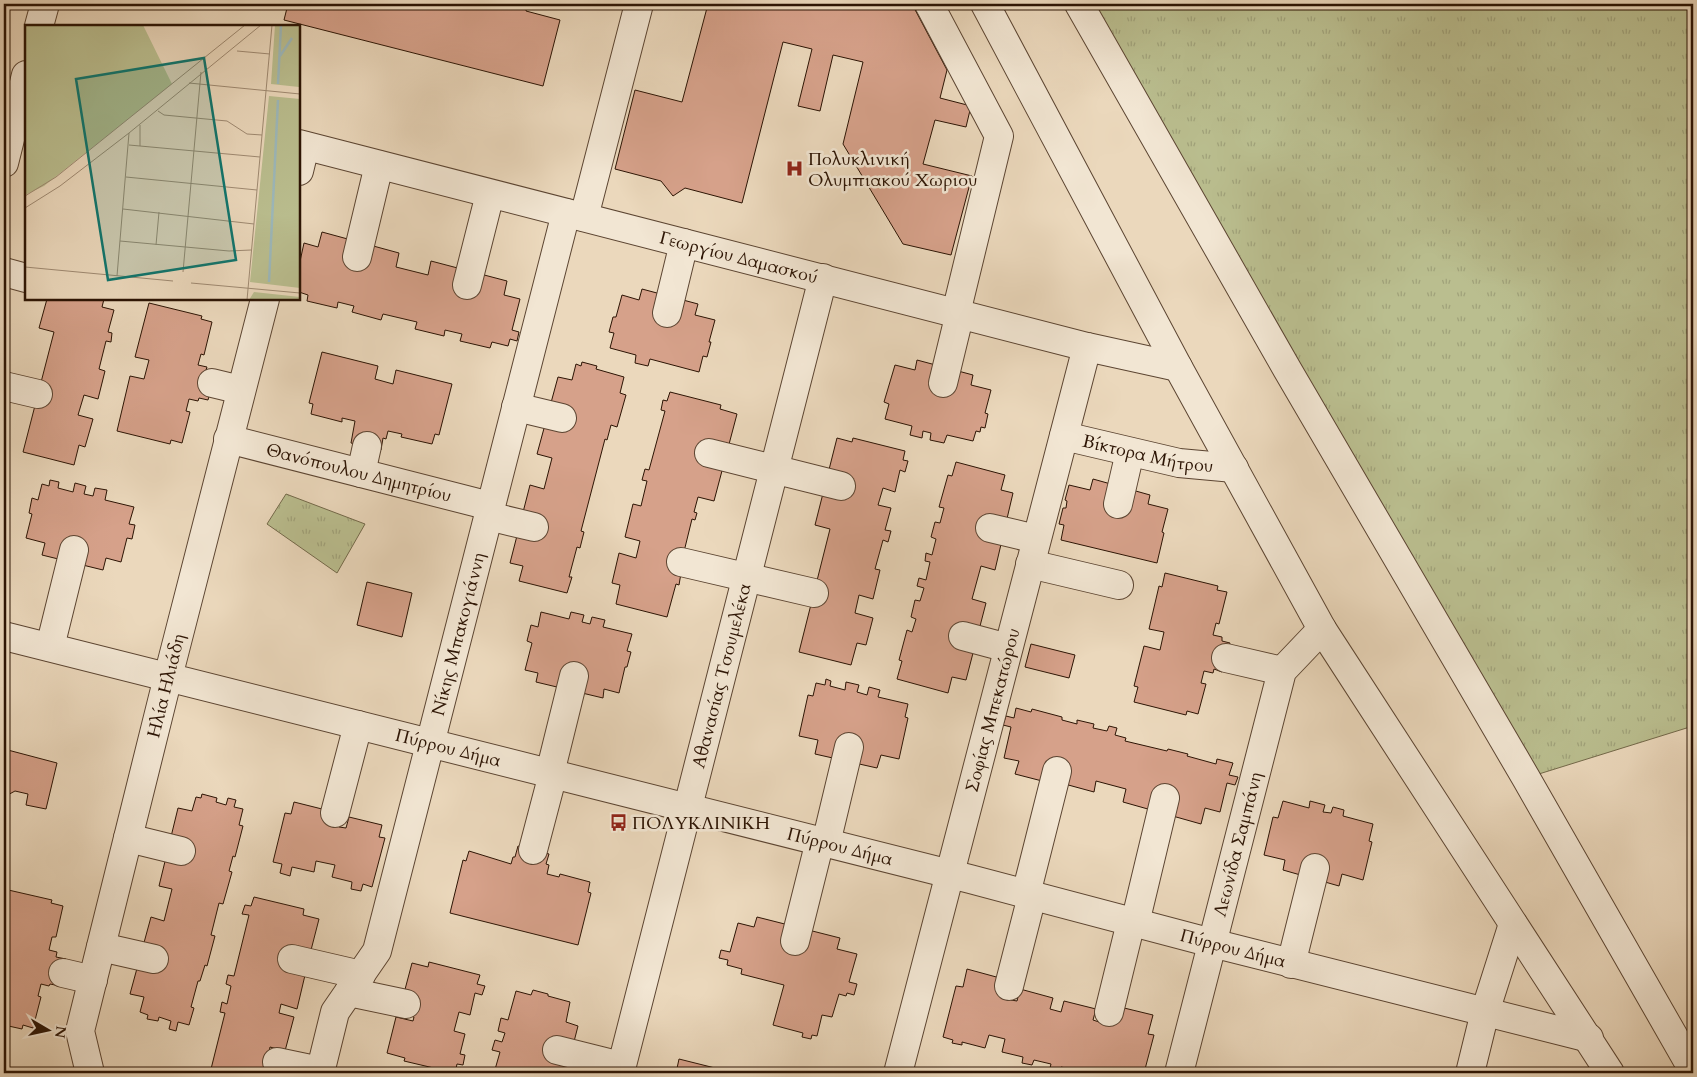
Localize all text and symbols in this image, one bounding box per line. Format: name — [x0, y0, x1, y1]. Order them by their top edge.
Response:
inset map — [25, 25, 300, 300]
place label: Πολυκλινική Ολυμπιακού Χωριου — [808, 147, 977, 193]
hospital icon: Πολυκλινική Ολυμπιακού Χωριου — [784, 159, 804, 179]
street label: Γεωργίου Δαμασκού — [657, 225, 820, 290]
street label: Βίκτορα Μήτρου — [1080, 428, 1214, 479]
street label: Θανόπουλου Δημητρίου — [263, 437, 454, 508]
street label: Νίκης Μπακογιάννη — [425, 550, 491, 718]
street label: Αθανασίας Τσουμελέκα — [686, 580, 757, 771]
street label: Σοφίας Μπεκατώρου — [959, 625, 1026, 795]
street label: Ηλία Ηλιάδη — [141, 631, 191, 740]
street label: Πύρρου Δήμα — [393, 722, 504, 773]
street label: Λεωνίδα Σαμπάνη — [1207, 769, 1268, 919]
place label: ΠΟΛΥΚΛΙΝΙΚΗ — [632, 811, 770, 836]
bus stop icon: ΠΟΛΥΚΛΙΝΙΚΗ — [608, 813, 628, 833]
street label: Πύρρου Δήμα — [785, 821, 896, 872]
street label: Πύρρου Δήμα — [1177, 923, 1289, 974]
north arrow — [22, 1004, 72, 1054]
text: N — [50, 1024, 71, 1039]

